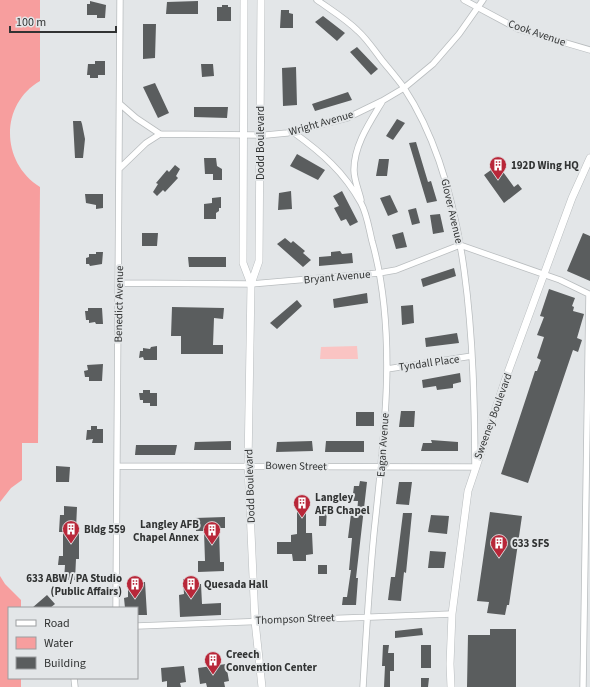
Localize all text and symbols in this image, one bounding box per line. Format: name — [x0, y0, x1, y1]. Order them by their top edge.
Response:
scale bar — [10, 8, 116, 34]
text: 100 m — [16, 14, 46, 31]
street label: Cook Avenue — [506, 16, 568, 50]
street label: Dodd Boulevard — [253, 106, 268, 180]
street label: Wright Avenue — [287, 106, 356, 139]
building icon: 192D Wing HQ — [488, 155, 508, 180]
place label: 192D Wing HQ — [511, 158, 579, 173]
street label: Glover Avenue — [437, 177, 467, 245]
street label: Benedict Avenue — [111, 265, 127, 343]
street label: Bryant Avenue — [303, 267, 371, 287]
street label: Tyndall Place — [398, 351, 461, 375]
street label: Sweeney Boulevard — [470, 371, 516, 461]
street label: Eagan Avenue — [373, 412, 393, 478]
street label: Dodd Boulevard — [241, 449, 259, 523]
street label: Bowen Street — [265, 458, 327, 474]
place label: Langley AFB Chapel — [314, 490, 370, 518]
building icon: Langley AFB Chapel — [292, 493, 312, 518]
place label: Langley AFB Chapel Annex — [133, 517, 199, 545]
building icon: Bldg 559 — [61, 519, 81, 544]
building icon: Langley AFB Chapel Annex — [202, 520, 222, 545]
place label: Bldg 559 — [84, 522, 126, 537]
building icon: 633 SFS — [489, 533, 509, 558]
place label: 633 SFS — [512, 536, 549, 551]
place label: 633 ABW / PA Studio (Public Affairs) — [26, 571, 122, 599]
building icon: 633 ABW / PA Studio (Public Affairs) — [125, 574, 145, 599]
building icon: Quesada Hall — [181, 574, 201, 599]
place label: Quesada Hall — [204, 577, 269, 592]
legend — [8, 607, 138, 679]
street label: Thompson Street — [255, 610, 335, 628]
text: Road — [44, 615, 70, 632]
text: Water — [44, 635, 74, 652]
place label: Creech Convention Center — [226, 647, 317, 675]
building icon: Creech Convention Center — [203, 650, 223, 675]
text: Building — [44, 655, 86, 672]

